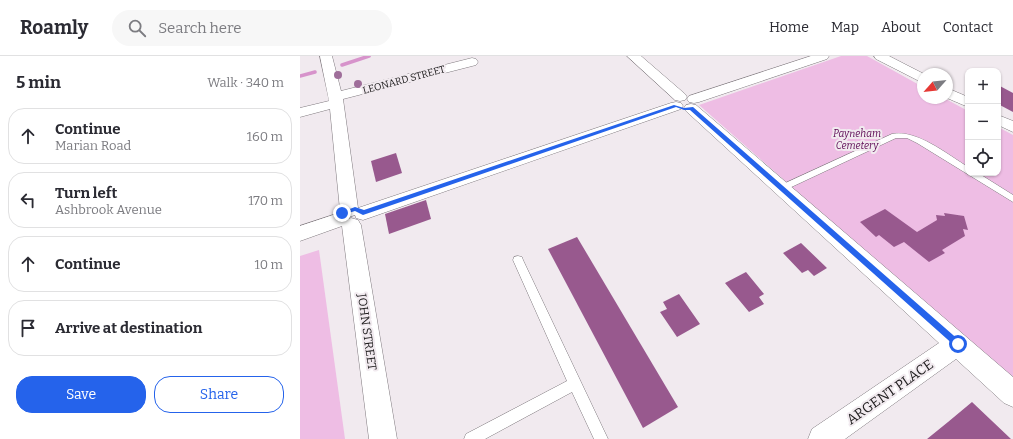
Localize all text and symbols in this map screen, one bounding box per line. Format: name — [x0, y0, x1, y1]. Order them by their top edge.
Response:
search box — [112, 10, 392, 46]
text: Roamly — [20, 16, 88, 39]
icon: search — [126, 17, 148, 39]
text: Search here — [158, 19, 242, 37]
text: Home — [769, 19, 809, 36]
text: Map — [831, 19, 859, 36]
text: About — [881, 19, 921, 36]
text: Contact — [943, 19, 993, 36]
street label: LEONARD STREET — [361, 63, 447, 97]
north arrow — [917, 68, 953, 104]
map controls — [965, 68, 1001, 176]
button: + — [965, 68, 1001, 104]
text: 5 min — [16, 72, 61, 93]
text: Walk · 340 m — [207, 75, 284, 90]
button: − — [965, 104, 1001, 140]
text: Continue — [55, 120, 121, 138]
icon: ahead — [17, 125, 39, 147]
park label: Payneham Cemetery — [833, 128, 881, 152]
text: 160 m — [247, 129, 283, 144]
text: Marian Road — [55, 138, 131, 153]
button: locate — [965, 140, 1001, 176]
text: Turn left — [55, 184, 117, 202]
icon: left — [17, 189, 39, 211]
text: 170 m — [248, 193, 283, 208]
text: Ashbrook Avenue — [55, 202, 162, 217]
route end — [333, 204, 351, 222]
icon: ahead — [17, 253, 39, 275]
text: Continue — [55, 255, 121, 273]
text: 10 m — [254, 257, 283, 272]
street label: JOHN STREET — [355, 292, 379, 371]
icon: arrive — [17, 317, 39, 339]
text: Arrive at destination — [55, 319, 202, 337]
route start — [949, 335, 967, 353]
street label: ARGENT PLACE — [843, 356, 937, 428]
button: Save — [16, 376, 146, 413]
button: Share — [154, 376, 284, 413]

